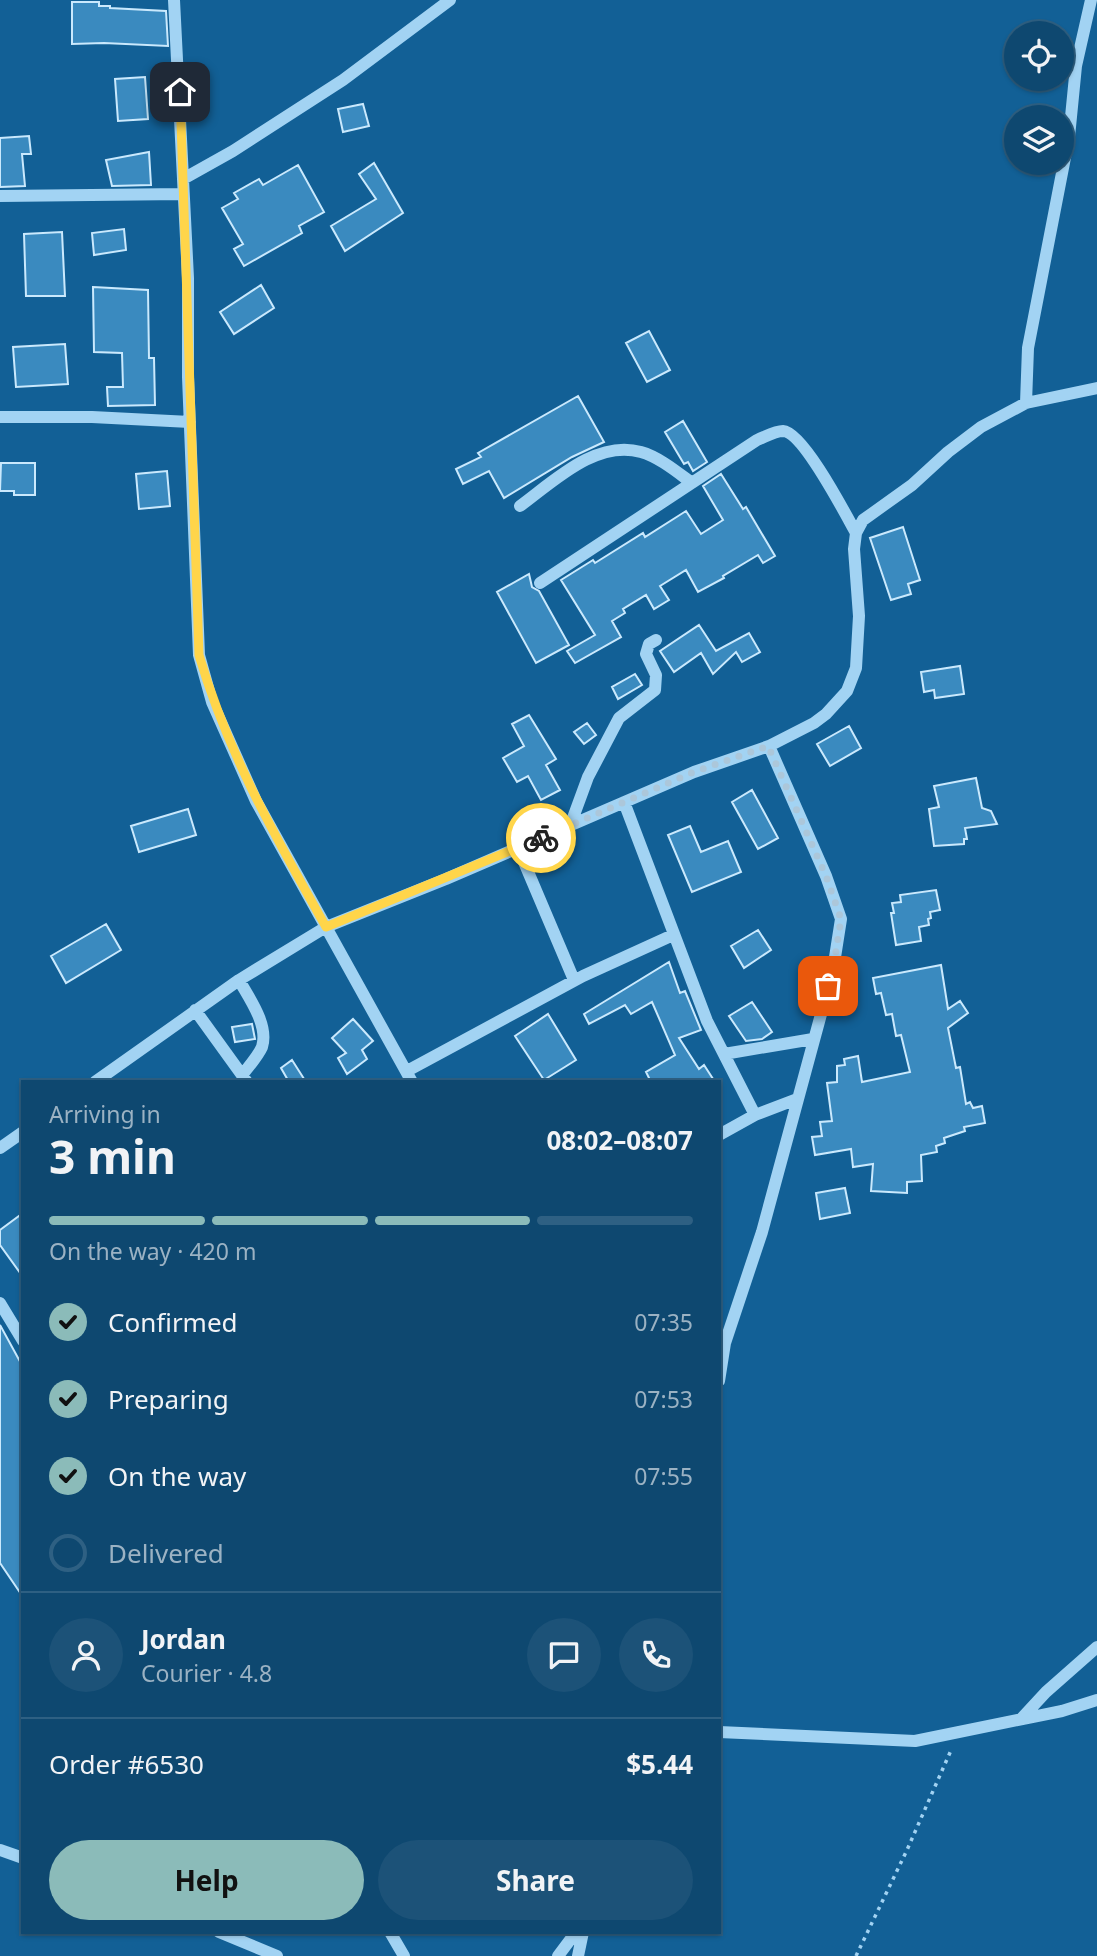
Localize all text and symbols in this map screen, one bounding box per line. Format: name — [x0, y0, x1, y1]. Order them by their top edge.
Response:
map controls — [1004, 21, 1074, 175]
button: locate — [1004, 21, 1074, 91]
pin — [150, 62, 210, 122]
icon: home — [161, 73, 199, 111]
button: layers — [1004, 105, 1074, 175]
courier — [506, 803, 576, 873]
icon: bike — [522, 819, 560, 857]
pin — [798, 956, 858, 1016]
icon: bag — [809, 967, 847, 1005]
text: Arriving in — [49, 1098, 161, 1130]
text: 08:02–08:07 — [546, 1122, 693, 1158]
text: 3 min — [49, 1125, 176, 1187]
text: On the way · 420 m — [49, 1235, 256, 1267]
icon: check — [49, 1303, 87, 1341]
text: Confirmed — [108, 1304, 238, 1340]
text: 07:35 — [634, 1306, 693, 1338]
icon: check — [49, 1380, 87, 1418]
text: Preparing — [108, 1381, 229, 1417]
text: 07:53 — [634, 1383, 693, 1415]
icon: check — [49, 1457, 87, 1495]
text: On the way — [108, 1458, 246, 1494]
text: 07:55 — [634, 1460, 693, 1492]
text: Delivered — [108, 1535, 224, 1571]
button: person — [49, 1618, 123, 1692]
button: chat — [527, 1618, 601, 1692]
button: phone — [619, 1618, 693, 1692]
text: Jordan — [141, 1621, 226, 1657]
text: Courier · 4.8 — [141, 1657, 272, 1689]
text: Order #6530 — [49, 1746, 204, 1782]
text: $5.44 — [626, 1746, 693, 1782]
button: Help — [49, 1840, 364, 1920]
button: Share — [378, 1840, 693, 1920]

